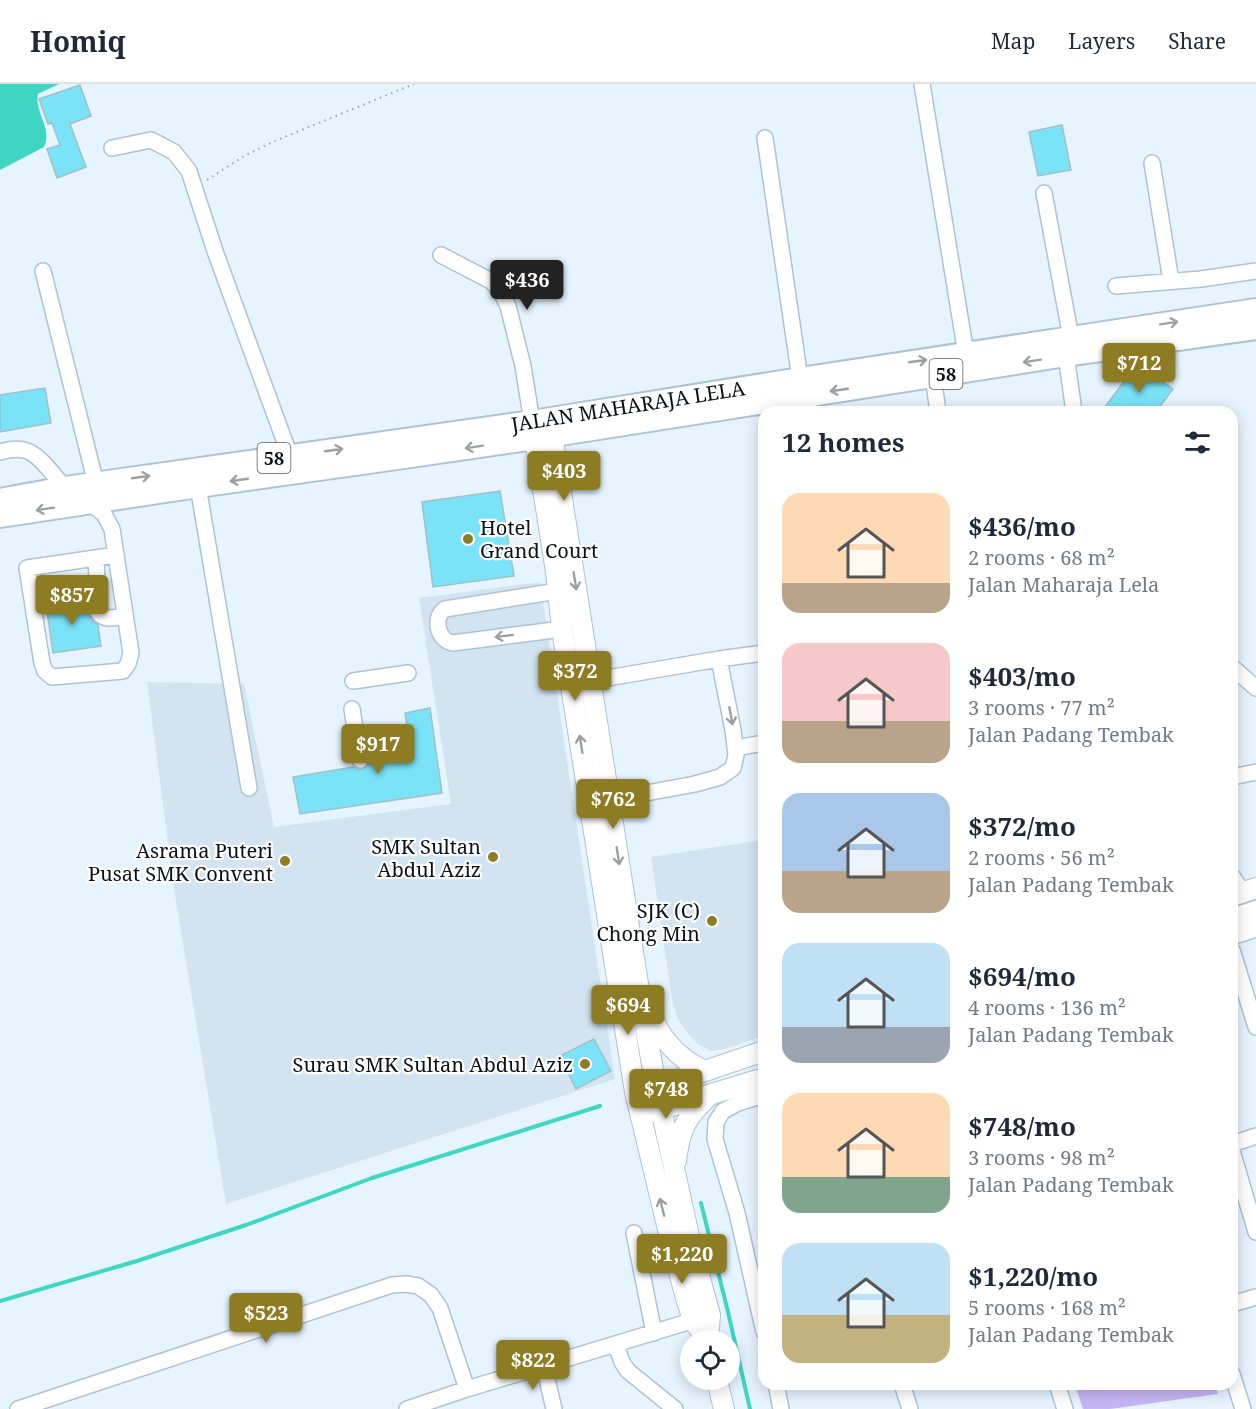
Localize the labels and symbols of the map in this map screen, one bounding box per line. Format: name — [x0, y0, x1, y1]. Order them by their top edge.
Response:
pin: $436 — [491, 260, 563, 311]
one-way arrow — [1159, 318, 1178, 329]
pin: $712 — [1103, 343, 1175, 394]
one-way arrow — [1023, 355, 1042, 366]
one-way arrow — [908, 356, 927, 367]
road number: 58 — [930, 359, 962, 389]
street label: JALAN MAHARAJA LELA — [508, 374, 748, 438]
one-way arrow — [830, 385, 850, 396]
one-way arrow — [464, 442, 484, 453]
road number: 58 — [258, 443, 290, 473]
one-way arrow — [323, 444, 343, 455]
pin: $403 — [528, 451, 600, 502]
one-way arrow — [130, 472, 150, 483]
one-way arrow — [229, 475, 249, 486]
one-way arrow — [36, 504, 55, 515]
place label: Hotel Grand Court — [480, 514, 598, 564]
marker: Hotel Grand Court — [461, 532, 475, 546]
one-way arrow — [570, 570, 581, 590]
pin: $857 — [36, 575, 108, 626]
one-way arrow — [495, 631, 515, 642]
pin: $372 — [539, 651, 611, 702]
one-way arrow — [726, 706, 737, 725]
pin: $917 — [342, 724, 414, 775]
one-way arrow — [575, 734, 586, 754]
pin: $762 — [577, 779, 649, 830]
place label: SMK Sultan Abdul Aziz — [371, 833, 481, 883]
place label: Asrama Puteri Pusat SMK Convent — [88, 837, 274, 887]
one-way arrow — [612, 846, 623, 866]
marker: SMK Sultan Abdul Aziz — [486, 850, 500, 864]
marker: Asrama Puteri Pusat SMK Convent — [278, 854, 292, 868]
place label: SJK (C) Chong Min — [597, 897, 700, 947]
marker: SJK (C) Chong Min — [705, 914, 719, 928]
pin: $694 — [592, 985, 664, 1036]
place label: Surau SMK Sultan Abdul Aziz — [293, 1051, 573, 1078]
marker: Surau SMK Sultan Abdul Aziz — [578, 1057, 592, 1071]
pin: $748 — [630, 1069, 702, 1120]
one-way arrow — [656, 1198, 668, 1217]
pin: $1,220 — [633, 1234, 731, 1285]
pin: $523 — [230, 1293, 302, 1344]
pin: $822 — [497, 1340, 569, 1391]

